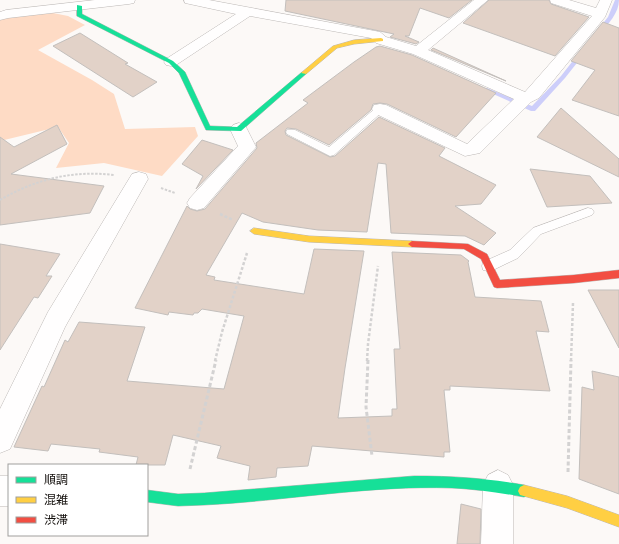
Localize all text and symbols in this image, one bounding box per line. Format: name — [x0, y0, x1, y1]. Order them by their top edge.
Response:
legend — [8, 464, 148, 536]
text: 順調 — [44, 474, 68, 486]
text: 混雑 — [44, 493, 68, 506]
text: 渋滞 — [44, 514, 68, 526]

